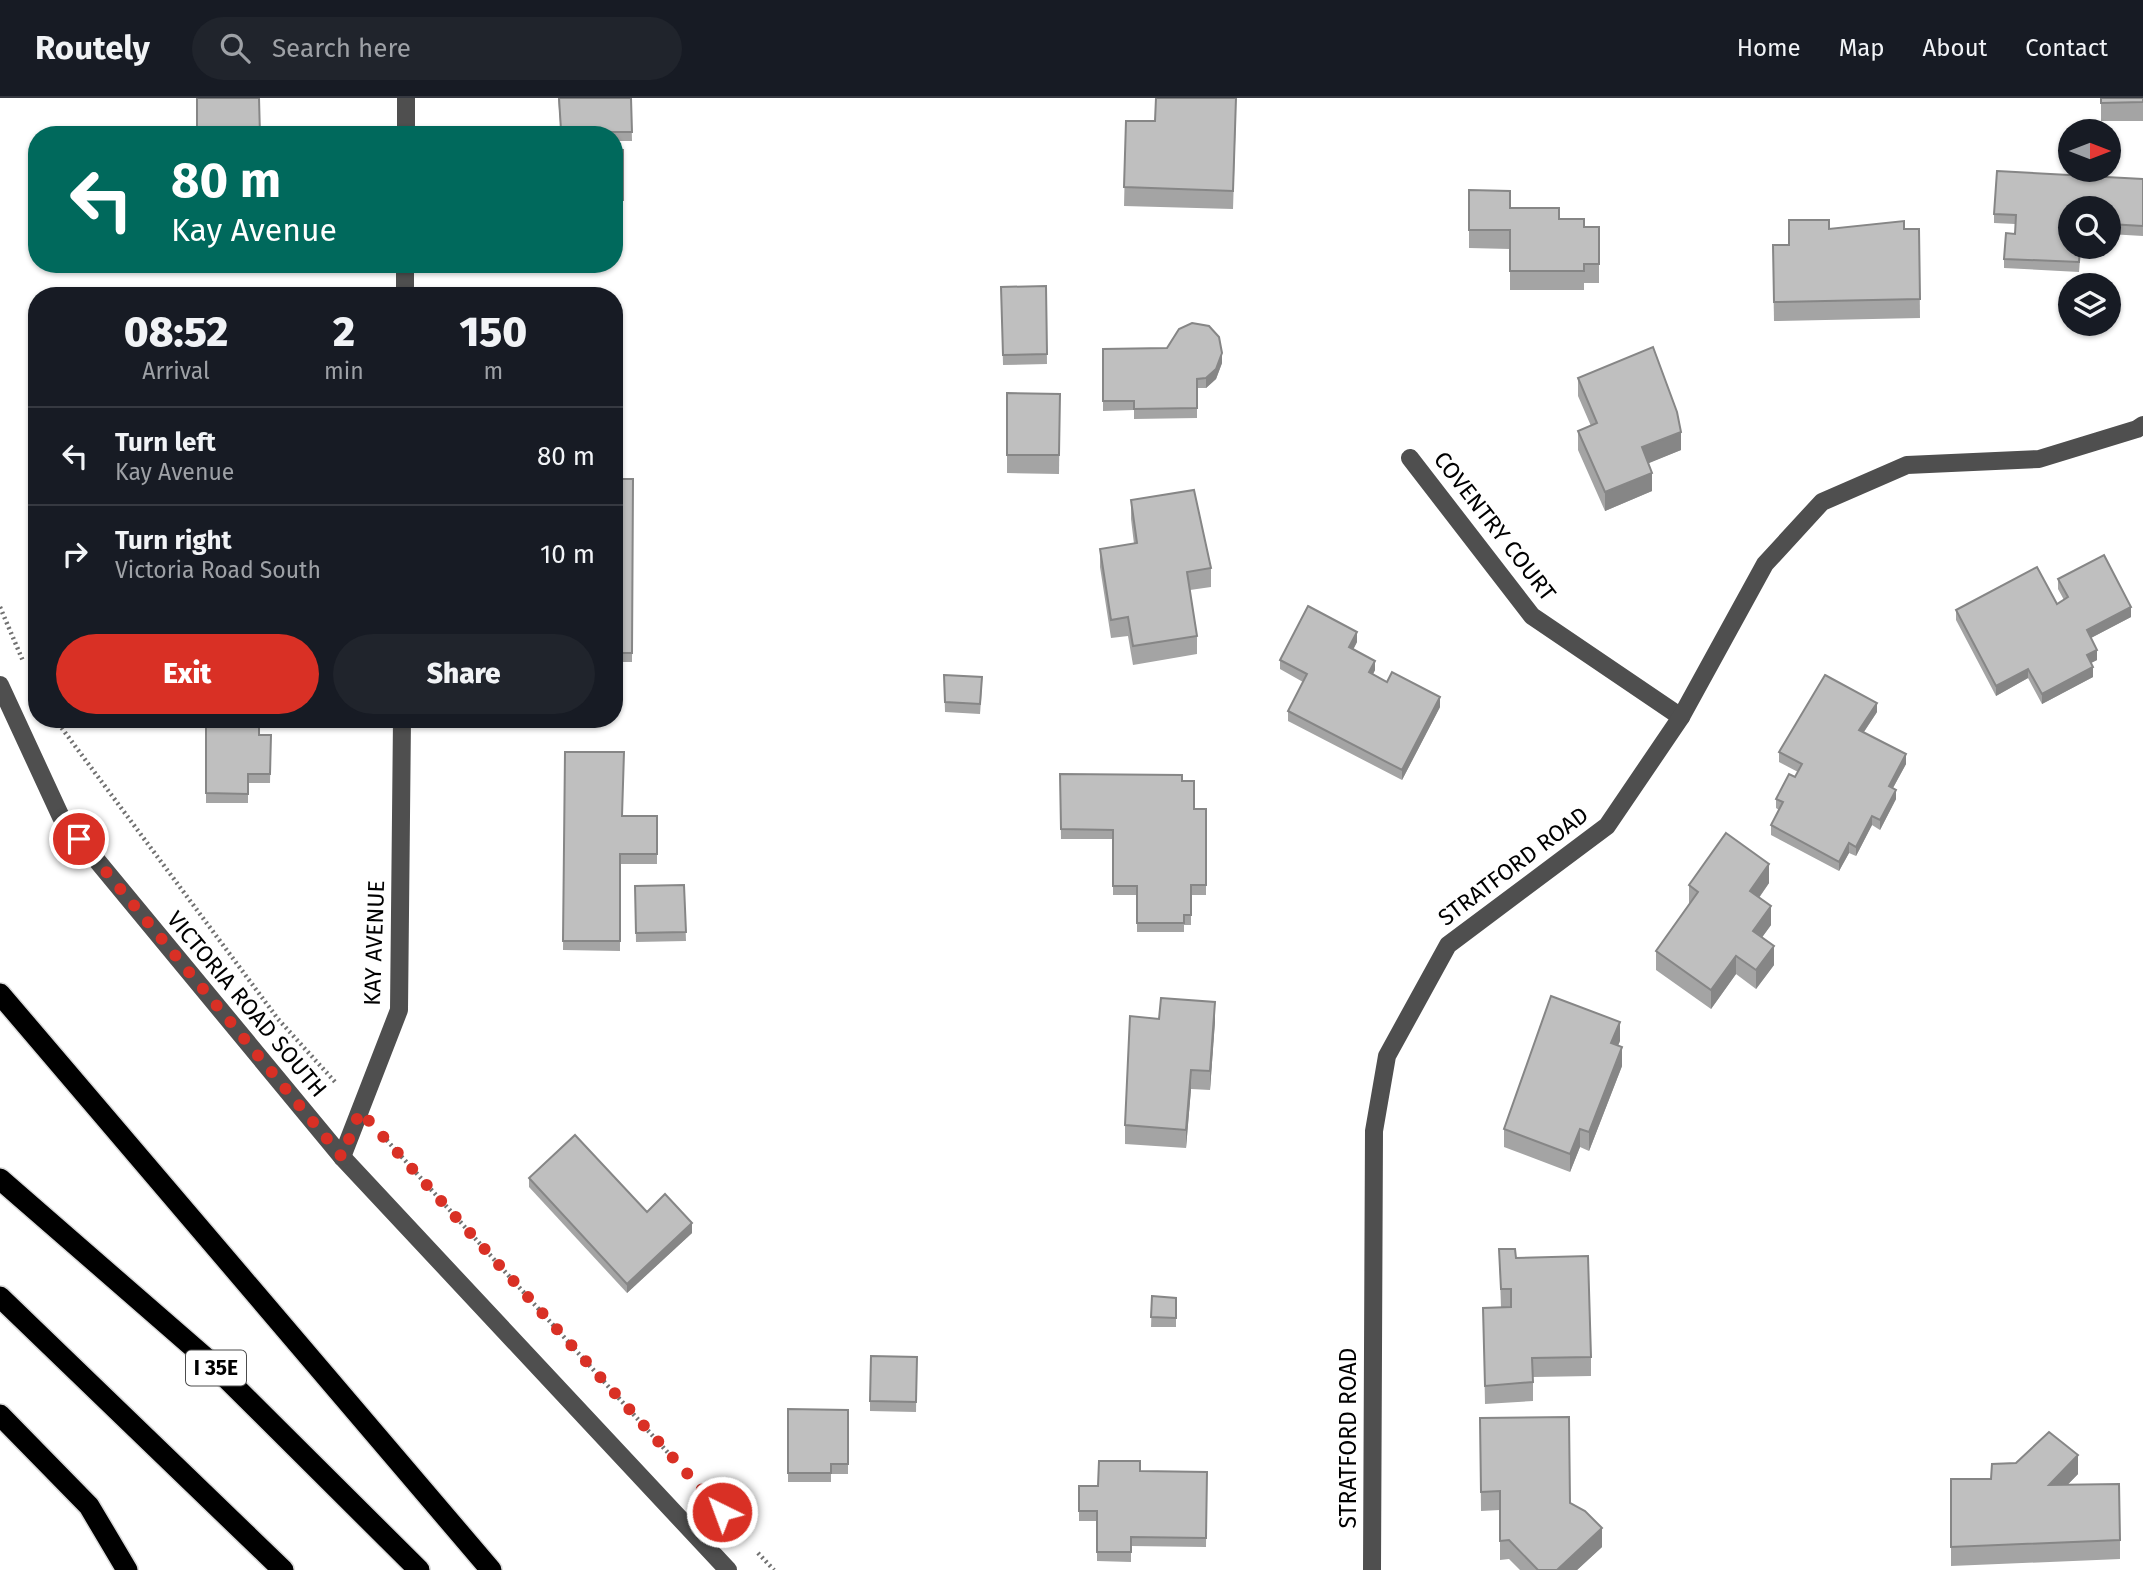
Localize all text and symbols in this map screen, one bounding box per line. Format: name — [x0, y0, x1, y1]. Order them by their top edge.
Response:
search box — [192, 17, 682, 80]
text: Routely — [35, 28, 150, 68]
icon: search — [216, 29, 254, 67]
text: Search here — [272, 33, 411, 64]
text: Home — [1737, 34, 1801, 62]
text: Map — [1839, 34, 1885, 62]
text: About — [1923, 34, 1987, 62]
text: Contact — [2025, 34, 2108, 62]
north arrow — [2058, 119, 2121, 182]
map controls — [2058, 119, 2121, 336]
text: 80 m — [171, 151, 281, 210]
icon: left — [56, 154, 147, 245]
button: search — [2058, 196, 2121, 259]
text: Kay Avenue — [171, 211, 337, 249]
button: layers — [2058, 273, 2121, 336]
text: 08:52 — [124, 307, 228, 357]
text: 2 — [333, 307, 355, 357]
text: 150 — [459, 307, 527, 357]
text: Arrival — [142, 357, 210, 385]
text: min — [324, 357, 364, 385]
text: m — [484, 357, 503, 385]
text: Turn left — [115, 427, 216, 458]
icon: left — [56, 437, 94, 475]
text: 80 m — [537, 441, 595, 472]
street label: COVENTRY COURT — [1428, 446, 1562, 606]
text: Kay Avenue — [115, 458, 234, 486]
text: Turn right — [115, 525, 232, 556]
icon: right — [56, 535, 94, 573]
text: 10 m — [540, 539, 595, 570]
text: Victoria Road South — [115, 556, 321, 584]
button: Exit — [56, 634, 319, 714]
button: Share — [333, 634, 595, 714]
street label: STRATFORD ROAD — [1432, 800, 1594, 932]
pin — [49, 809, 109, 869]
icon: arrive — [60, 820, 98, 858]
street label: KAY AVENUE — [358, 880, 390, 1006]
street label: VICTORIA ROAD SOUTH — [161, 905, 333, 1103]
street label: STRATFORD ROAD — [1334, 1348, 1362, 1528]
road number: I 35E — [186, 1350, 246, 1386]
position arrow — [685, 1475, 759, 1549]

